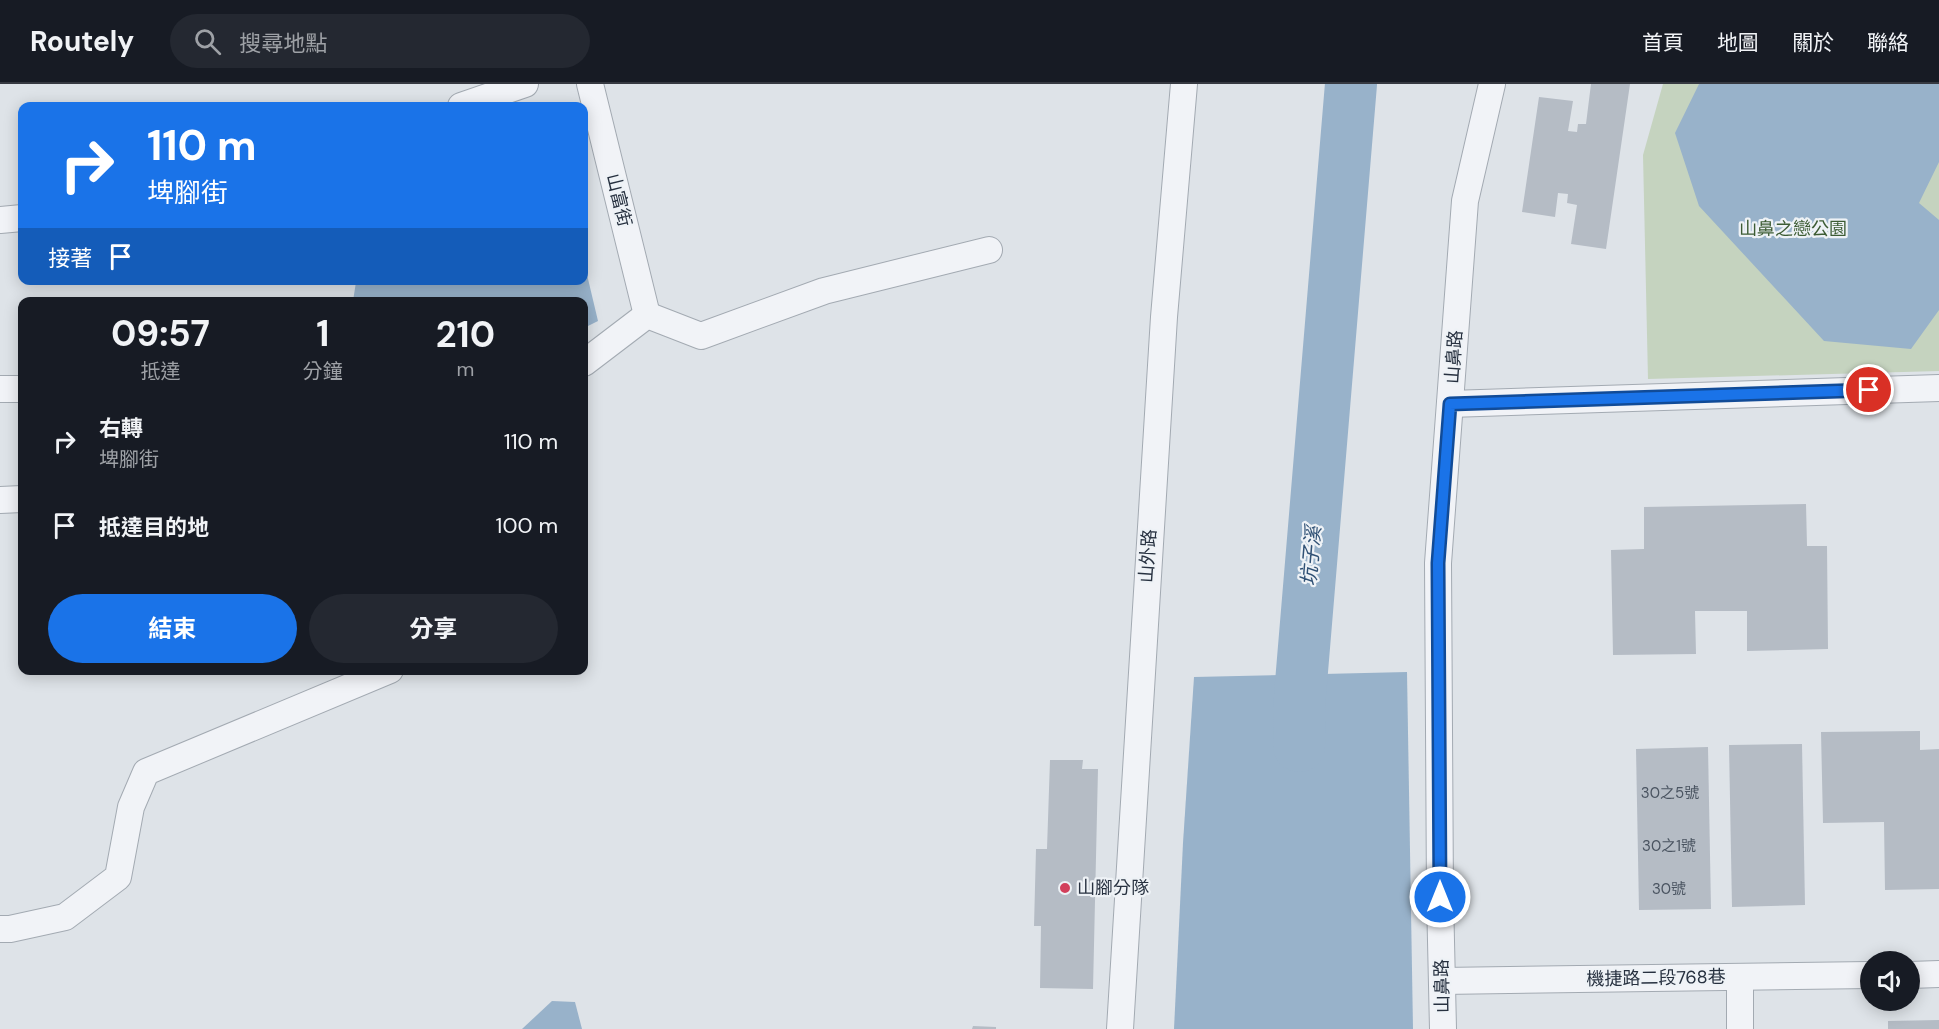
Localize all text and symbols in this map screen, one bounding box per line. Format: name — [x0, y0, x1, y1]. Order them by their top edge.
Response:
search box — [170, 14, 590, 68]
text: Routely — [30, 23, 134, 60]
icon: search — [191, 25, 224, 58]
text: 搜尋地點 — [239, 29, 327, 58]
text: 首頁 — [1642, 29, 1684, 57]
text: 地圖 — [1717, 29, 1759, 57]
text: 關於 — [1792, 29, 1834, 57]
text: 聯絡 — [1867, 29, 1909, 57]
text: 110 m — [147, 118, 257, 173]
icon: right — [48, 126, 126, 204]
street label: 山富街 — [601, 171, 637, 229]
text: 埤腳街 — [147, 175, 228, 210]
park label: 山鼻之戀公園 — [1739, 217, 1847, 241]
icon: arrive — [104, 240, 137, 273]
text: 接著 — [48, 244, 92, 273]
text: 09:57 — [111, 310, 210, 357]
text: 1 — [316, 310, 329, 357]
text: 210 — [436, 311, 495, 358]
street label: 山鼻路 — [1440, 329, 1468, 385]
text: m — [456, 356, 474, 382]
text: 抵達 — [140, 358, 180, 384]
text: 分鐘 — [303, 358, 343, 384]
pin — [1843, 364, 1894, 415]
icon: arrive — [1852, 373, 1885, 406]
text: 右轉 — [99, 414, 143, 443]
icon: right — [48, 425, 81, 458]
text: 110 m — [504, 427, 558, 456]
text: 埤腳街 — [99, 446, 159, 472]
icon: arrive — [48, 509, 81, 542]
text: 100 m — [496, 511, 558, 540]
text: 抵達目的地 — [99, 513, 209, 542]
water label: 坑子溪 — [1295, 522, 1327, 587]
street label: 山外路 — [1134, 528, 1162, 584]
button: 結束 — [48, 594, 297, 663]
button: 分享 — [309, 594, 558, 663]
house number: 30之5號 — [1641, 783, 1699, 803]
house number: 30之1號 — [1642, 836, 1696, 856]
position arrow — [1408, 865, 1472, 929]
place label: 山腳分隊 — [1077, 876, 1149, 900]
house number: 30號 — [1652, 879, 1686, 899]
marker: 山腳分隊 — [1058, 881, 1072, 895]
map controls — [1860, 951, 1920, 1011]
button: sound — [1860, 951, 1920, 1011]
street label: 山鼻路 — [1430, 959, 1454, 1013]
street label: 機捷路二段768巷 — [1586, 965, 1726, 991]

